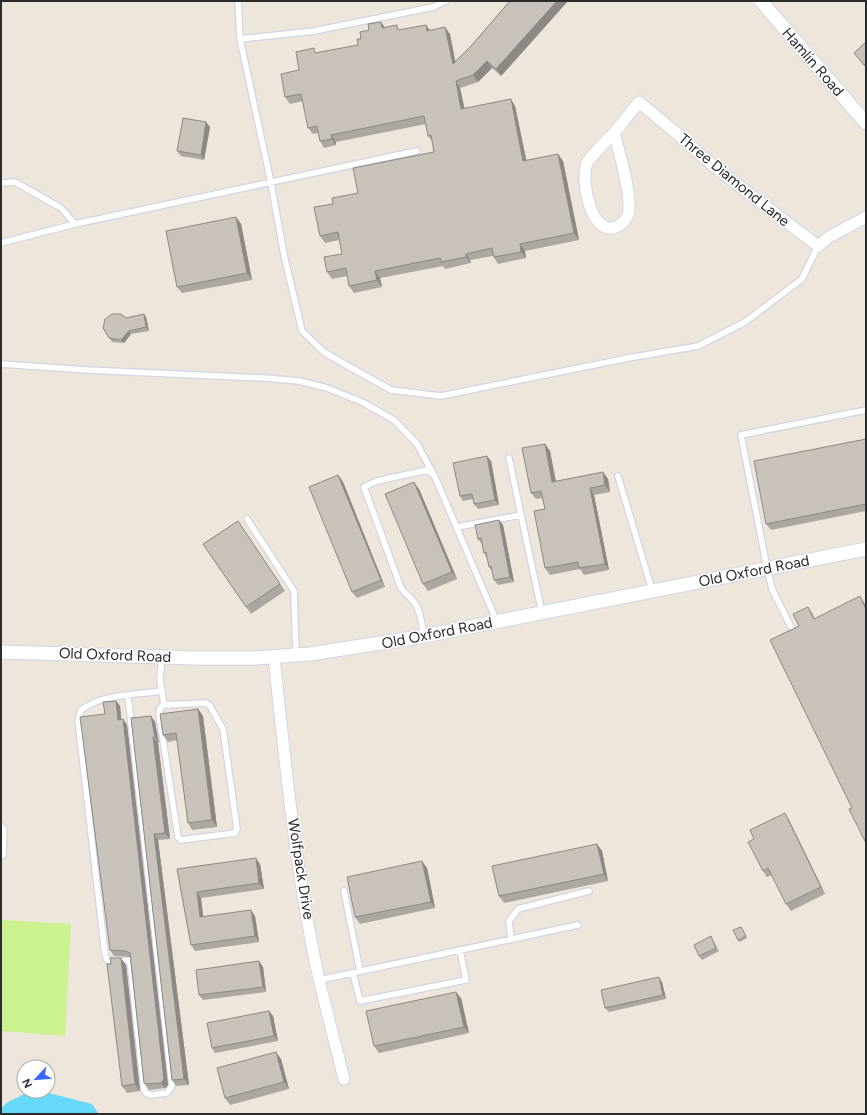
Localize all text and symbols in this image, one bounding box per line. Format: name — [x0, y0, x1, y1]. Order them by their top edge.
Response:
street label: Hamlin Road — [778, 24, 848, 100]
street label: Three Diamond Lane — [675, 130, 793, 230]
street label: Old Oxford Road — [697, 551, 811, 591]
street label: Old Oxford Road — [380, 613, 494, 653]
street label: Old Oxford Road — [58, 644, 172, 666]
street label: Wolfpack Drive — [284, 817, 318, 921]
north arrow — [16, 1059, 56, 1099]
text: N — [20, 1076, 35, 1090]

